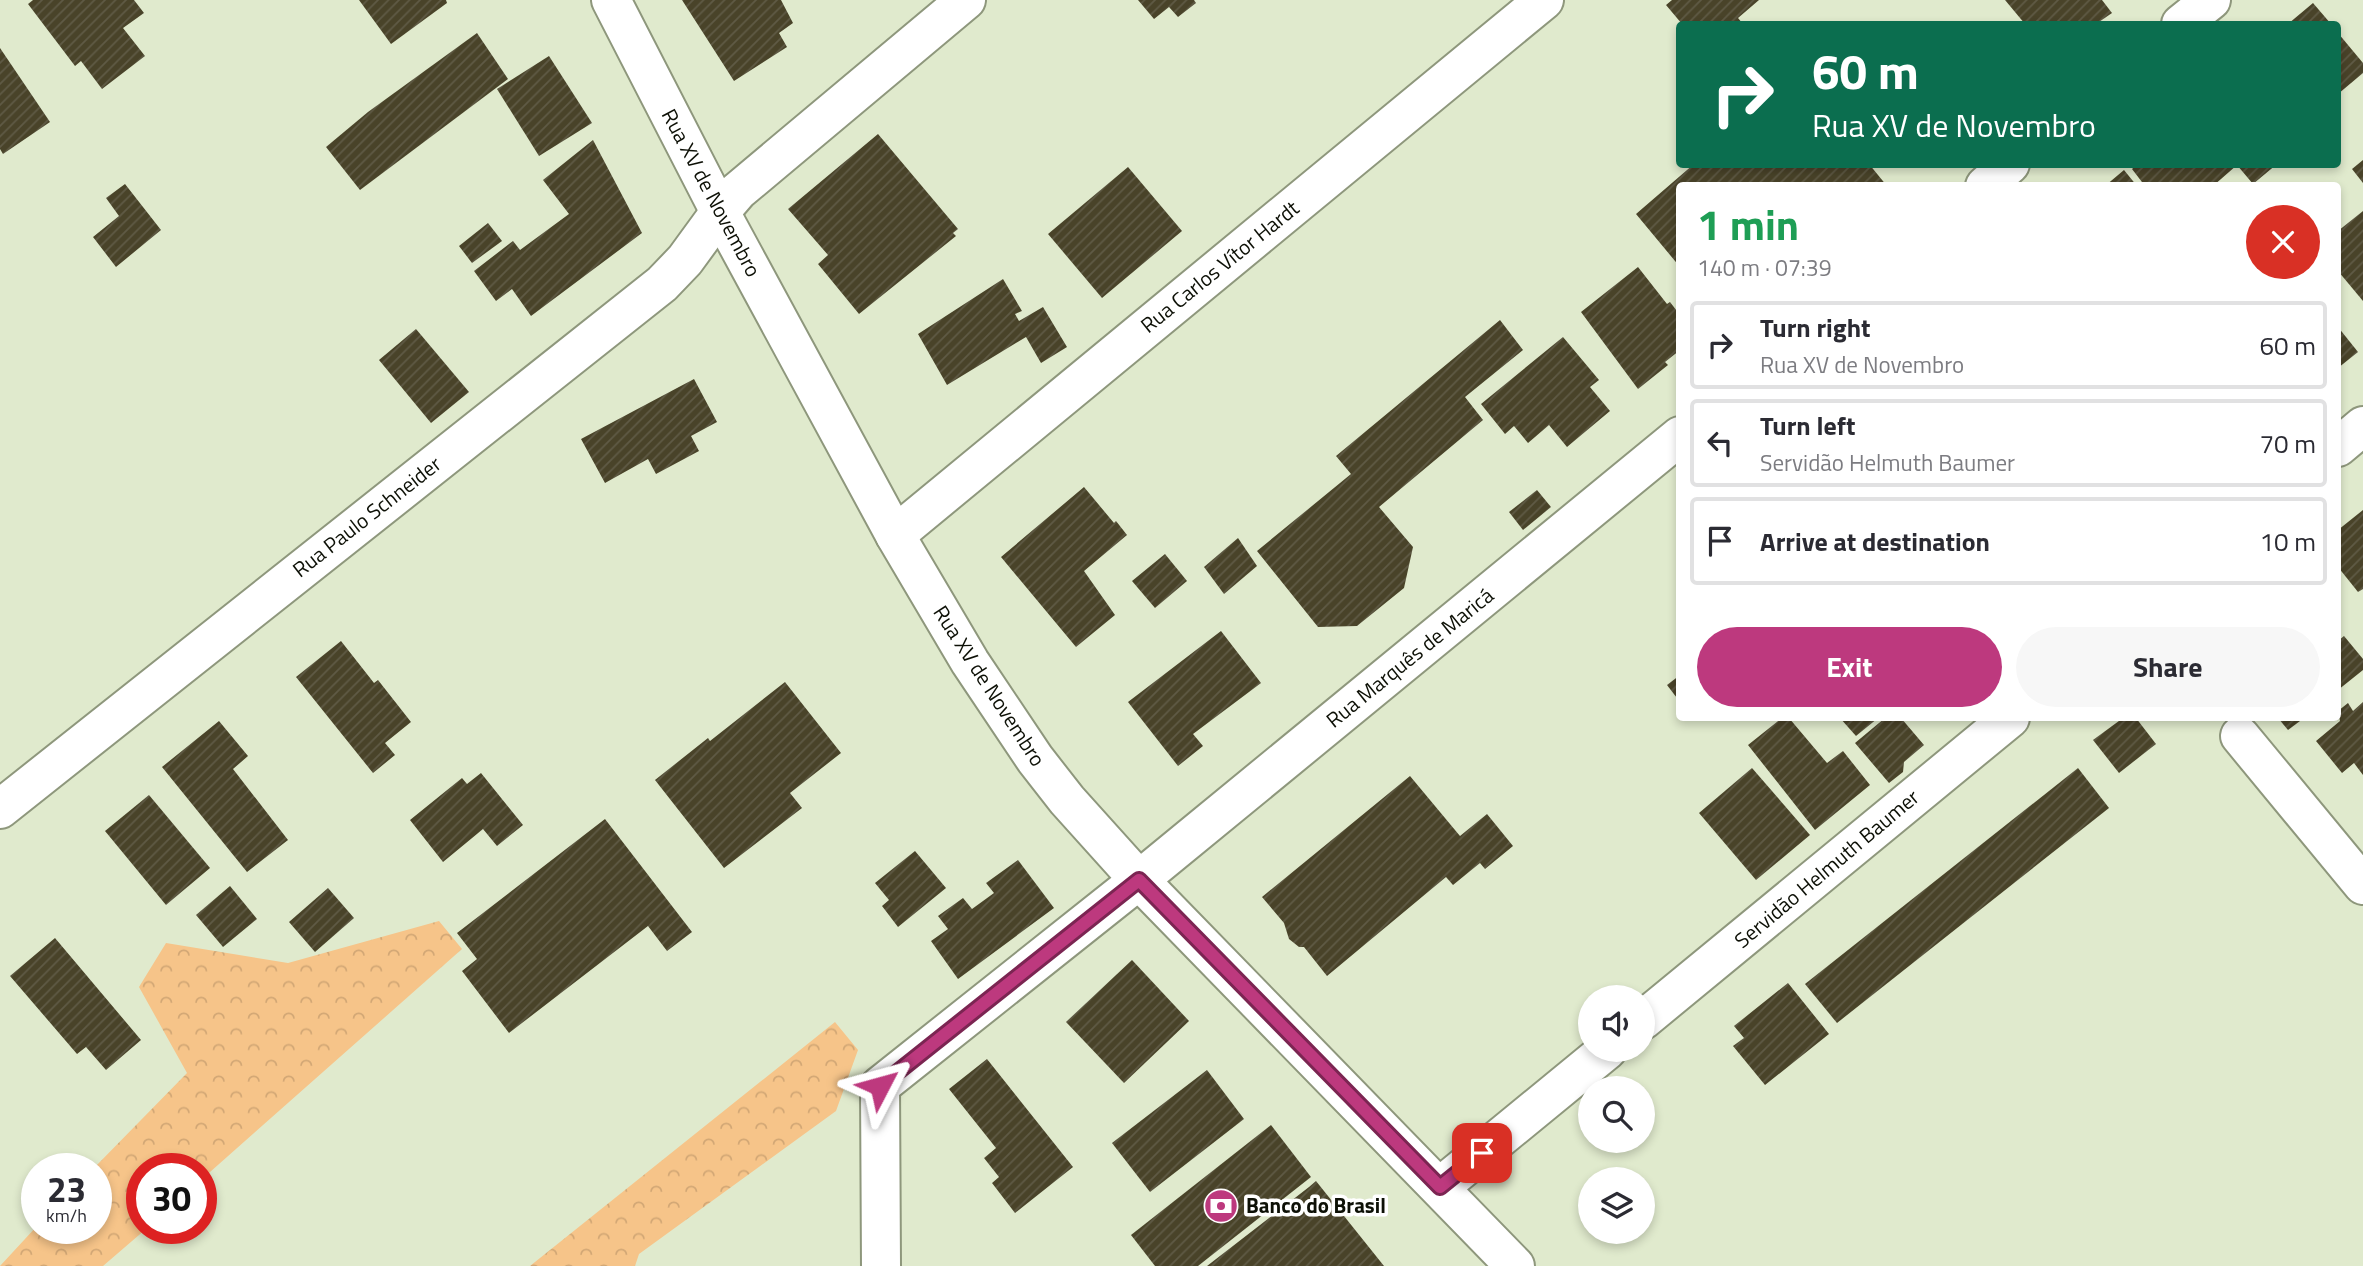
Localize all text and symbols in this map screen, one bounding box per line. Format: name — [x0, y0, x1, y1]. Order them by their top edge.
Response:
text: 60 m — [1812, 33, 1919, 108]
icon: right — [1697, 49, 1788, 140]
text: Rua XV de Novembro — [1812, 101, 2096, 149]
street label: Rua XV de Novembro — [654, 103, 770, 282]
street label: Rua Carlos Vítor Hardt — [1133, 192, 1306, 340]
text: 1 min — [1697, 192, 1799, 256]
button: close — [2246, 205, 2320, 279]
text: 140 m · 07:39 — [1697, 250, 1832, 285]
text: Turn right — [1760, 308, 1871, 347]
icon: right — [1701, 326, 1739, 364]
text: 60 m — [2259, 326, 2316, 365]
text: Rua XV de Novembro — [1760, 347, 1964, 382]
text: Turn left — [1760, 406, 1855, 445]
icon: left — [1701, 424, 1739, 462]
text: 70 m — [2259, 424, 2316, 463]
text: Servidão Helmuth Baumer — [1760, 445, 2015, 480]
street label: Rua Paulo Schneider — [285, 448, 448, 585]
icon: arrive — [1701, 522, 1739, 560]
text: Arrive at destination — [1760, 522, 1990, 561]
text: 10 m — [2259, 522, 2316, 561]
street label: Rua Marquês de Maricá — [1319, 579, 1500, 735]
street label: Rua XV de Novembro — [926, 599, 1054, 772]
button: Exit — [1697, 627, 2002, 707]
button: Share — [2016, 627, 2320, 707]
street label: Servidão Helmuth Baumer — [1727, 781, 1926, 955]
map controls — [1578, 985, 1655, 1244]
button: sound — [1578, 985, 1655, 1062]
position arrow — [843, 1049, 917, 1123]
button: search — [1578, 1076, 1655, 1153]
pin — [1452, 1123, 1512, 1183]
icon: arrive — [1463, 1134, 1501, 1172]
speed limit sign: 30 — [126, 1153, 217, 1244]
text: 23 — [47, 1162, 86, 1216]
button: layers — [1578, 1167, 1655, 1244]
bank icon: Banco do Brasil — [1202, 1187, 1240, 1225]
place label: Banco do Brasil — [1246, 1189, 1386, 1221]
text: km/h — [46, 1202, 87, 1229]

